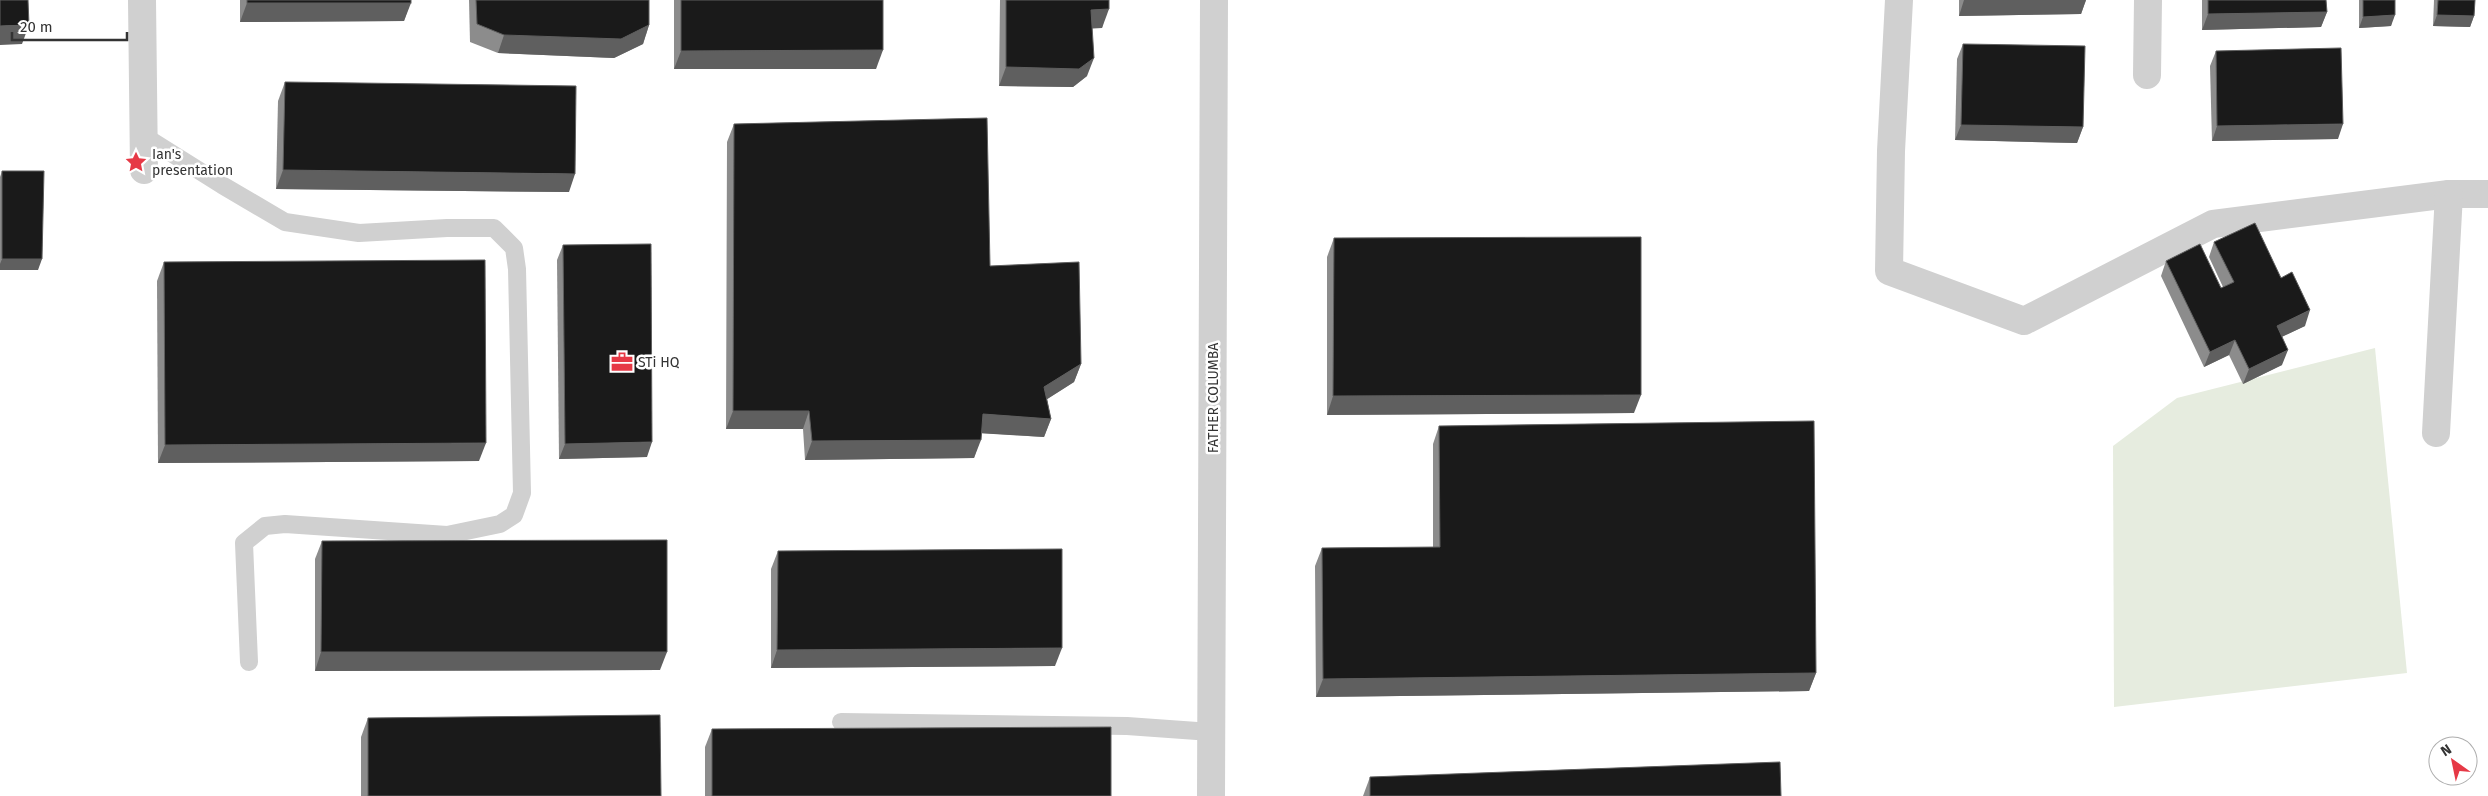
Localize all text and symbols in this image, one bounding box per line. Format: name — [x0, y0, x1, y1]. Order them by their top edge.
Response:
scale bar — [12, 10, 128, 42]
text: 20 m — [20, 18, 53, 36]
place label: Ian's presentation — [152, 146, 233, 179]
place icon: Ian's presentation — [123, 149, 149, 175]
street label: FATHER COLUMBA — [1205, 343, 1222, 453]
office icon: STi HQ — [609, 349, 635, 375]
place label: STi HQ — [638, 354, 680, 371]
north arrow — [2428, 736, 2478, 786]
text: N — [2438, 741, 2455, 760]

